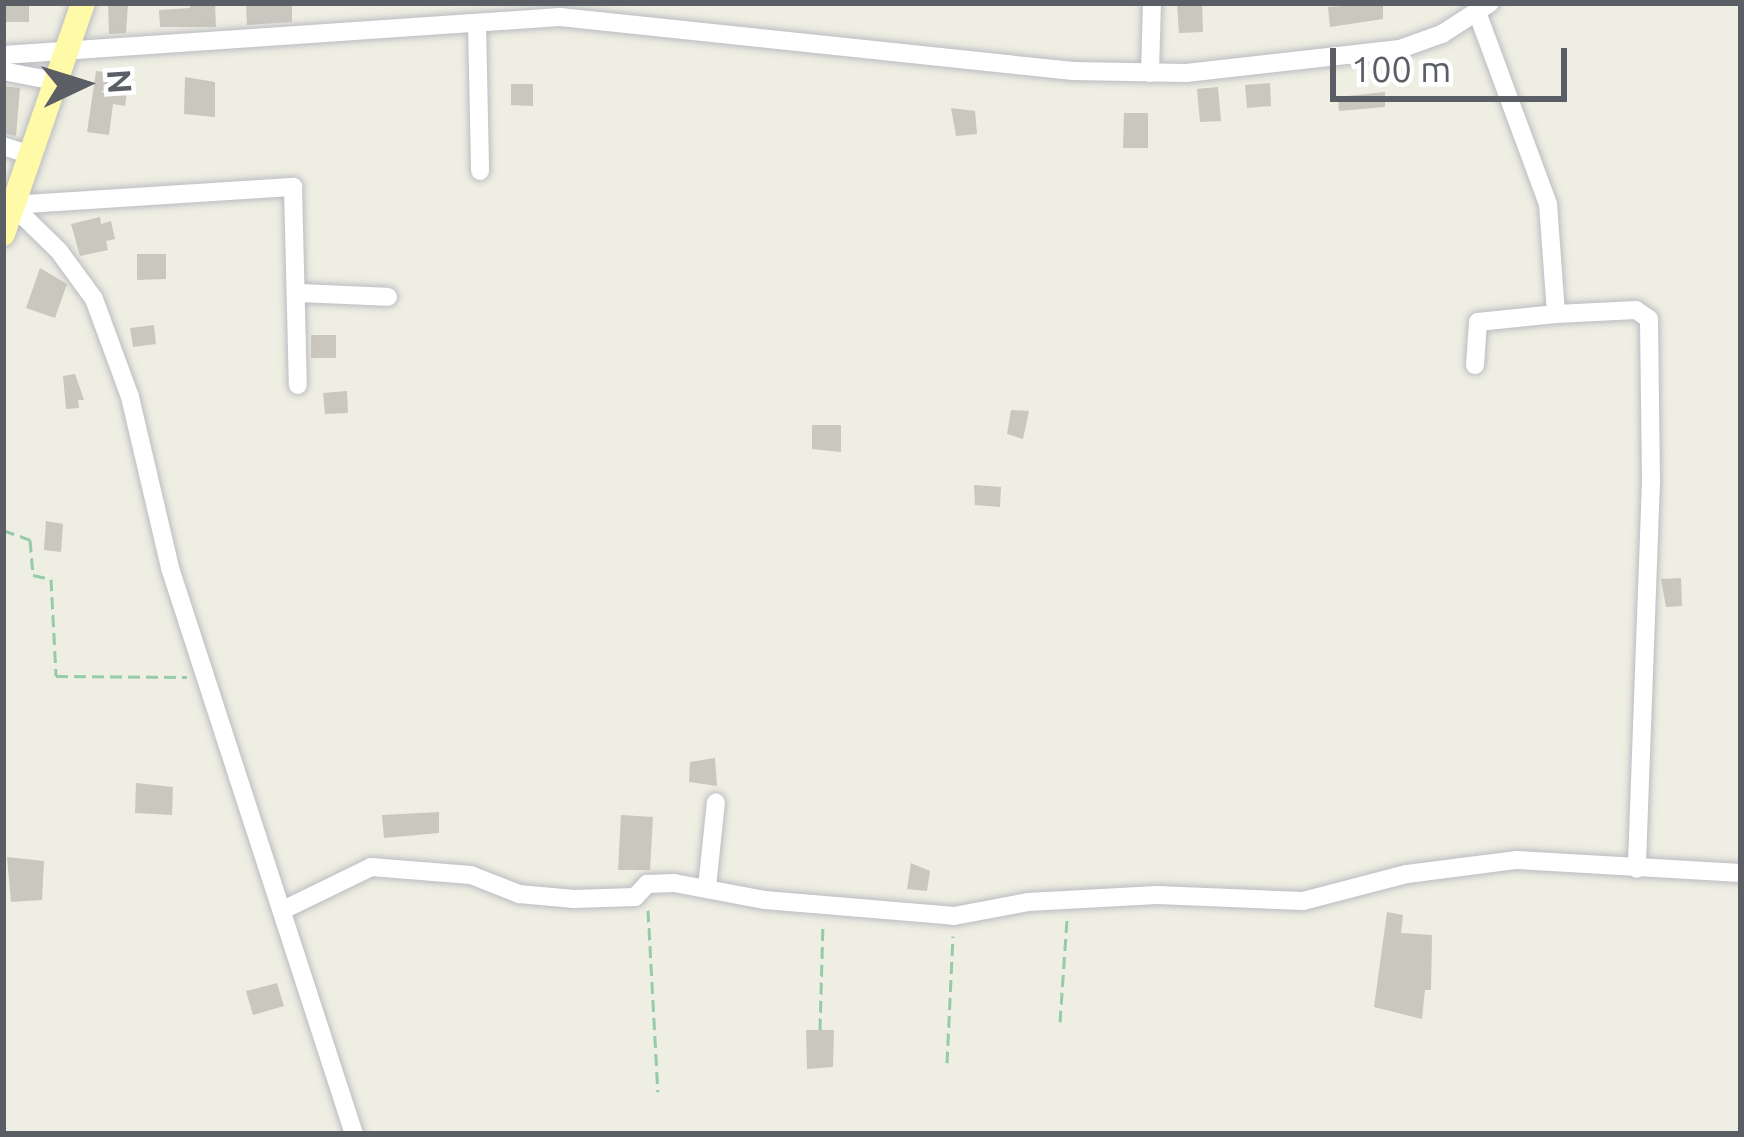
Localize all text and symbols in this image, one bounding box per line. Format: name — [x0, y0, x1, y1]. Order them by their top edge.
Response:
north arrow — [24, 24, 144, 144]
scale bar — [1336, 24, 1573, 98]
text: 100 m — [1351, 48, 1451, 89]
text: N — [101, 68, 140, 95]

